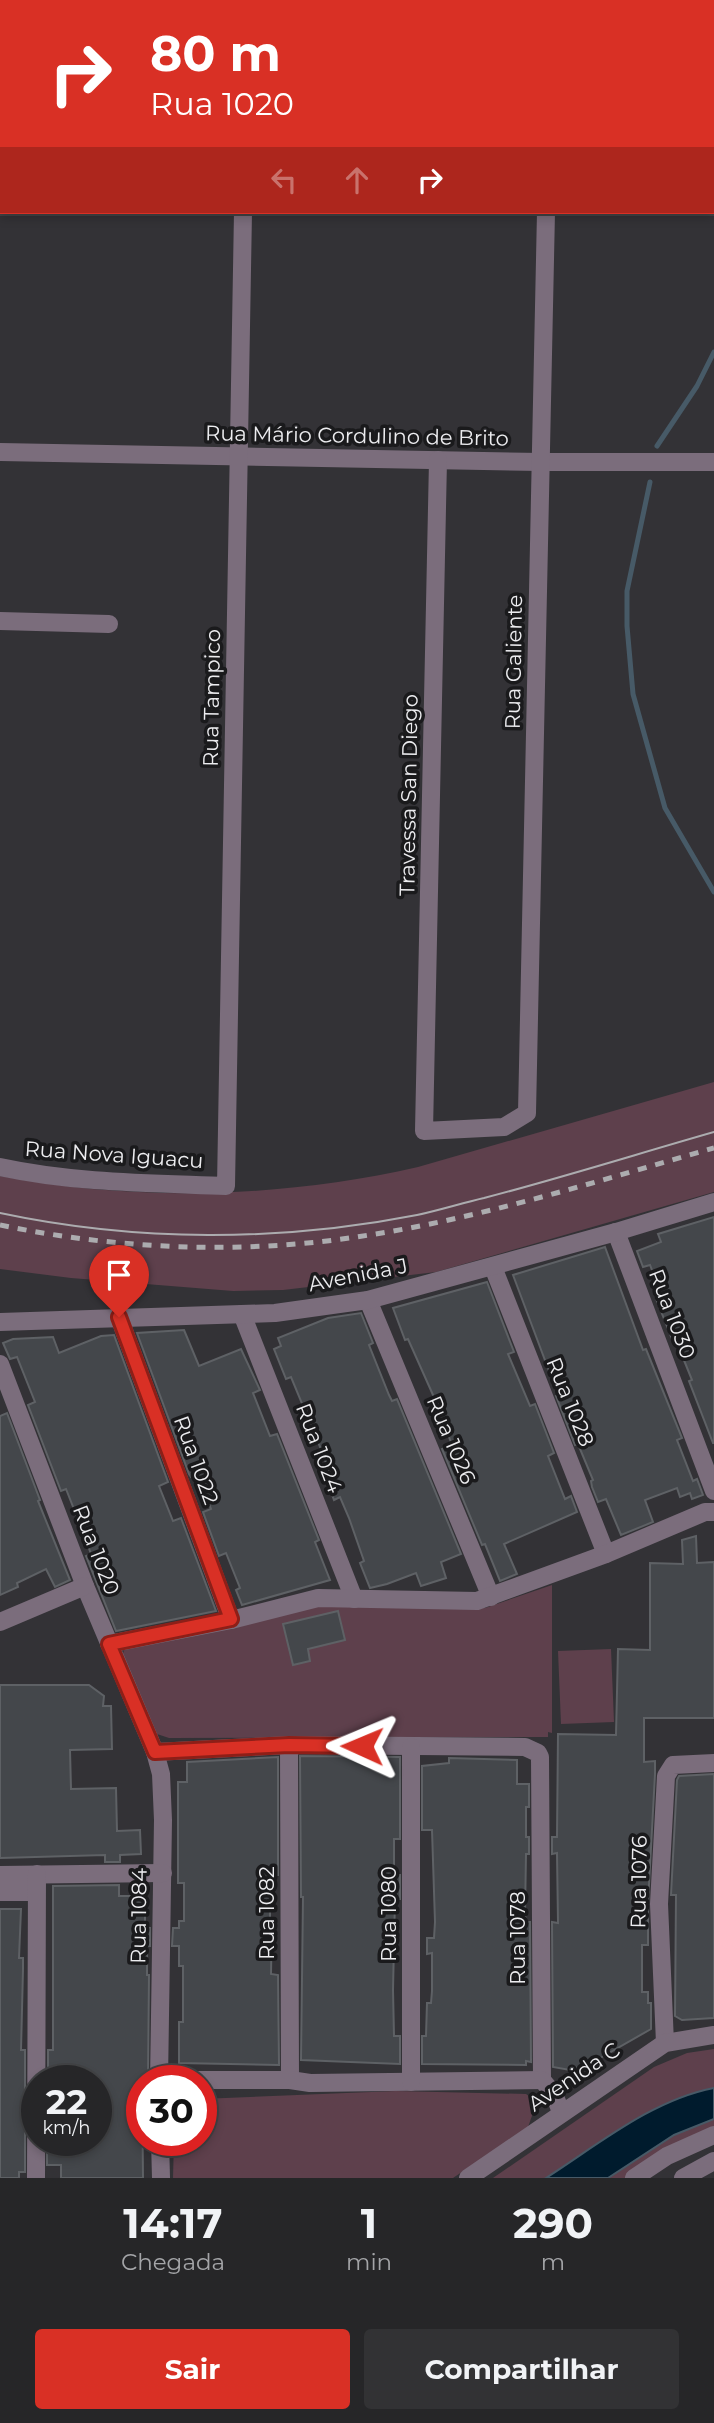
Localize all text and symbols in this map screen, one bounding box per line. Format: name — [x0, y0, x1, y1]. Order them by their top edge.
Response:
text: 80 m — [150, 24, 281, 83]
icon: right — [35, 28, 126, 119]
text: Rua 1020 — [150, 84, 294, 123]
icon: left — [265, 161, 303, 199]
icon: ahead — [338, 161, 376, 199]
icon: right — [411, 161, 449, 199]
street label: Rua Mário Cordulino de Brito — [205, 420, 509, 451]
street label: Rua Galiente — [500, 594, 527, 730]
street label: Rua Tampico — [198, 629, 225, 767]
street label: Travessa San Diego — [394, 694, 423, 896]
street label: Rua Nova Iguacu — [24, 1136, 204, 1173]
pin — [89, 1245, 149, 1317]
street label: Avenida J — [306, 1253, 410, 1296]
icon: arrive — [100, 1256, 138, 1294]
street label: Rua 1030 — [644, 1265, 701, 1362]
street label: Rua 1028 — [541, 1354, 600, 1450]
street label: Rua 1026 — [422, 1392, 481, 1488]
street label: Rua 1024 — [291, 1399, 348, 1496]
street label: Rua 1022 — [169, 1412, 224, 1508]
street label: Rua 1020 — [68, 1501, 125, 1598]
position arrow — [325, 1709, 399, 1783]
street label: Rua 1076 — [625, 1835, 652, 1929]
street label: Rua 1082 — [254, 1866, 279, 1960]
street label: Rua 1080 — [376, 1866, 401, 1962]
street label: Rua 1084 — [125, 1868, 152, 1964]
street label: Rua 1078 — [505, 1891, 530, 1985]
street label: Avenida C — [523, 2037, 624, 2116]
speed limit sign: 30 — [126, 2065, 217, 2156]
text: 22 — [46, 2080, 87, 2123]
text: km/h — [42, 2117, 91, 2139]
text: 14:17 — [123, 2197, 223, 2249]
text: 1 — [361, 2197, 377, 2249]
text: 290 — [513, 2197, 593, 2249]
text: Chegada — [121, 2248, 225, 2276]
text: min — [346, 2248, 392, 2276]
text: m — [541, 2248, 565, 2276]
button: Sair — [35, 2329, 350, 2409]
button: Compartilhar — [364, 2329, 679, 2409]

